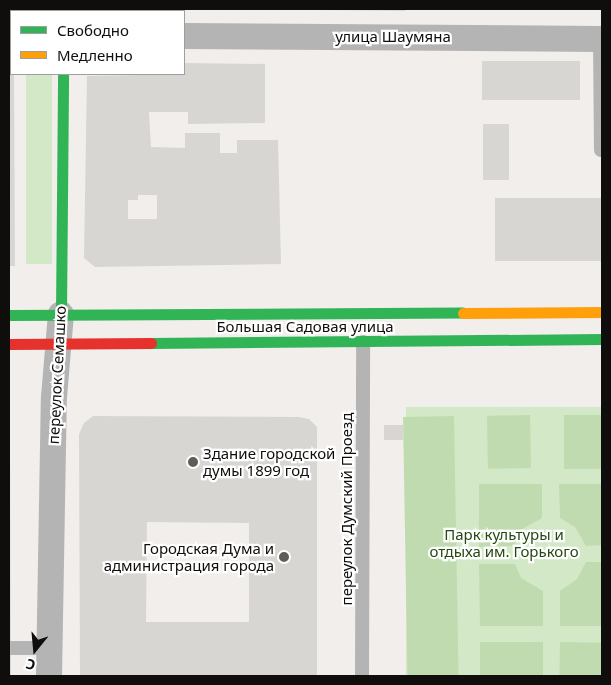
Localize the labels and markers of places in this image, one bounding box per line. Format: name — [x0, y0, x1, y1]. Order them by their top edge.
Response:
place label: Здание городской думы 1899 год — [203, 444, 335, 479]
marker: Здание городской думы 1899 год — [187, 456, 199, 468]
place label: Городская Дума и администрация города — [104, 539, 274, 574]
marker: Городская Дума и администрация города — [278, 551, 290, 563]

